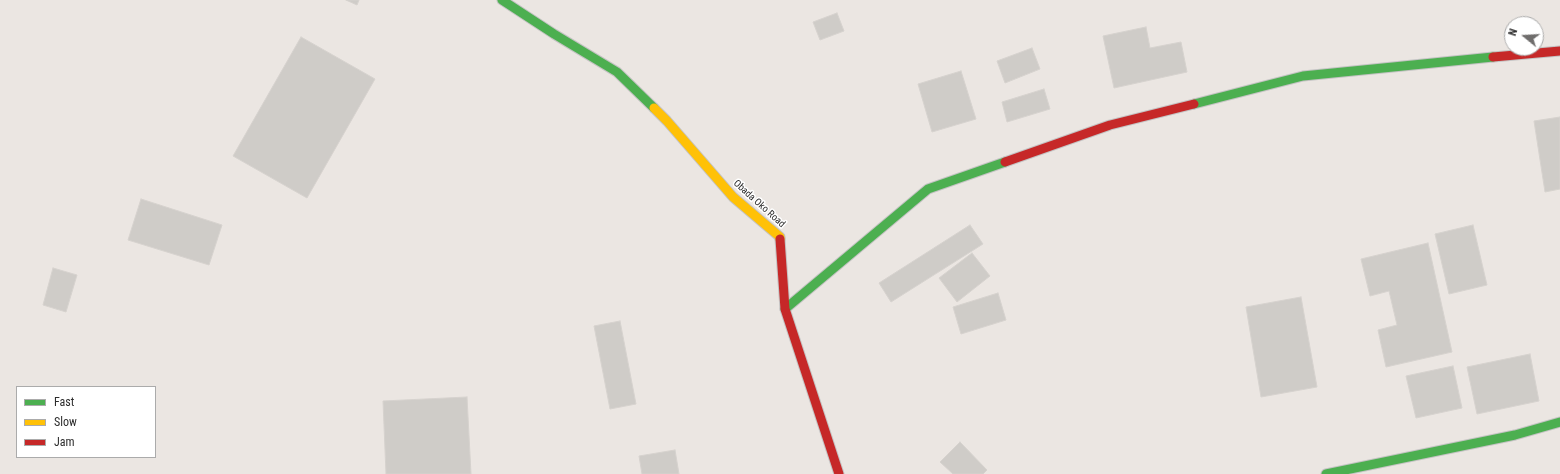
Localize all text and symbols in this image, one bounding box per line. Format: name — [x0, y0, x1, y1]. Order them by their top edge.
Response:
north arrow — [1504, 16, 1544, 56]
text: N — [1506, 27, 1520, 38]
street label: Obada Oko Road — [731, 178, 787, 230]
legend — [16, 386, 156, 458]
text: Fast — [54, 395, 74, 409]
text: Slow — [54, 415, 77, 429]
text: Jam — [54, 435, 75, 449]

